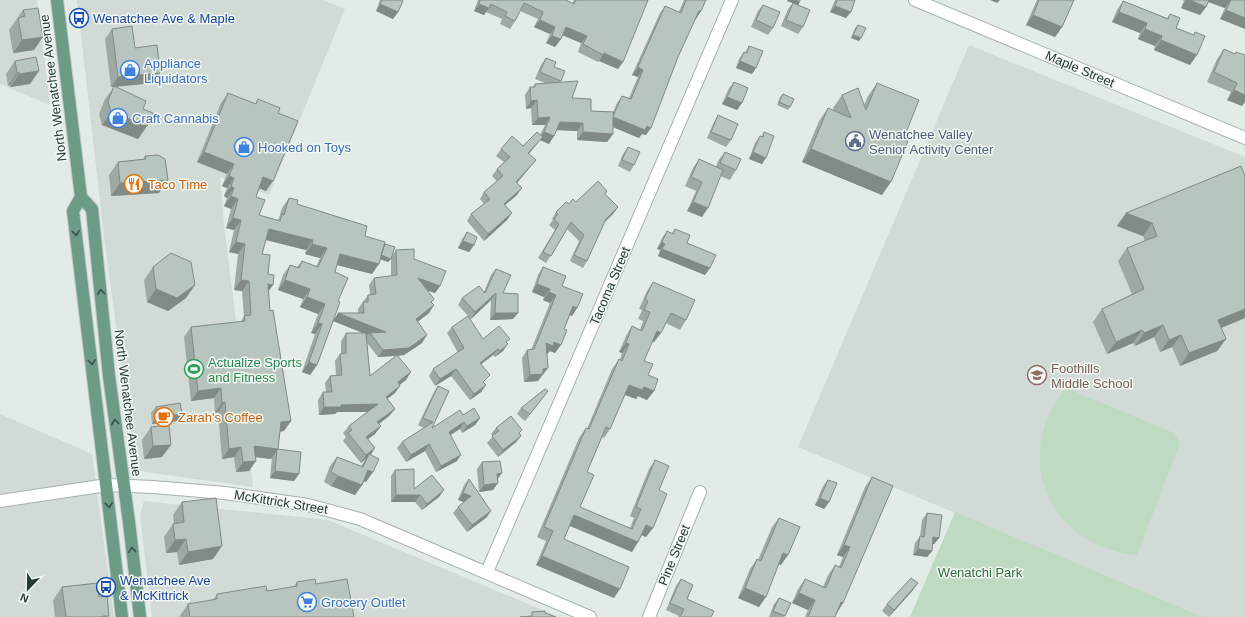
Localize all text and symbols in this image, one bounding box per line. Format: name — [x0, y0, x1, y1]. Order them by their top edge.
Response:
bus stop icon: Wenatchee Ave & Maple — [68, 7, 90, 29]
place label: Wenatchee Ave & Maple — [93, 11, 235, 26]
street label: North Wenatchee Avenue — [37, 14, 69, 162]
street label: Maple Street — [1043, 48, 1117, 90]
place label: Appliance Liquidators — [144, 56, 208, 86]
shop icon: Appliance Liquidators — [119, 59, 141, 81]
shop icon: Craft Cannabis — [107, 107, 129, 129]
place label: Craft Cannabis — [132, 111, 219, 126]
place label: Wenatchee Valley Senior Activity Center — [869, 127, 994, 157]
public building icon: Wenatchee Valley Senior Activity Center — [844, 130, 866, 152]
shop icon: Hooked on Toys — [233, 136, 255, 158]
place label: Hooked on Toys — [258, 140, 351, 155]
restaurant icon: Taco Time — [123, 173, 145, 195]
place label: Taco Time — [148, 177, 207, 192]
one-way arrow — [71, 230, 80, 237]
street label: Tacoma Street — [587, 244, 633, 328]
one-way arrow — [96, 289, 105, 295]
street label: North Wenatchee Avenue — [112, 329, 144, 477]
place label: Actualize Sports and Fitness — [208, 355, 302, 385]
sports icon: Actualize Sports and Fitness — [183, 358, 205, 380]
one-way arrow — [87, 359, 96, 366]
place label: Foothills Middle School — [1051, 361, 1133, 391]
school or university icon: Foothills Middle School — [1026, 364, 1048, 386]
cafe icon: Zarah's Coffee — [153, 406, 175, 428]
place label: Zarah's Coffee — [178, 410, 263, 425]
one-way arrow — [111, 418, 120, 425]
street label: McKittrick Street — [233, 487, 329, 517]
one-way arrow — [104, 502, 113, 508]
street label: Pine Street — [655, 522, 693, 588]
one-way arrow — [128, 547, 137, 553]
park label: Wenatchi Park — [938, 565, 1023, 580]
north arrow — [8, 569, 48, 609]
place label: Wenatchee Ave & McKittrick — [120, 573, 211, 603]
bus stop icon: Wenatchee Ave & McKittrick — [95, 576, 117, 598]
text: N — [18, 591, 30, 605]
supermarket icon: Grocery Outlet — [296, 591, 318, 613]
place label: Grocery Outlet — [321, 595, 406, 610]

